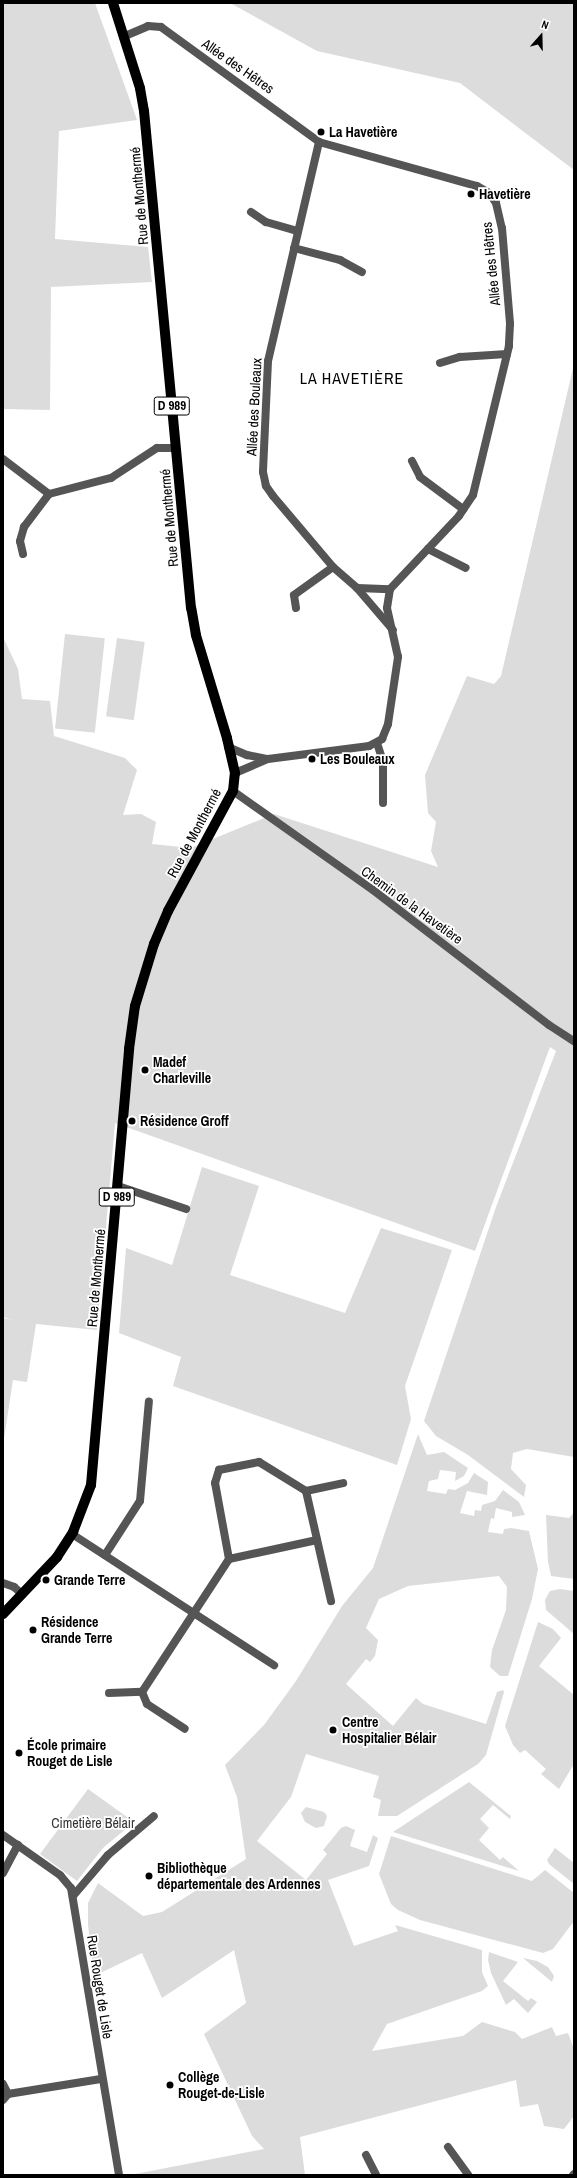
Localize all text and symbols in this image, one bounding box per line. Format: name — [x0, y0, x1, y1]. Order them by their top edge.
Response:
north arrow — [521, 16, 561, 56]
text: N — [540, 17, 551, 32]
street label: Allée des Hêtres — [199, 35, 277, 97]
place label: La Havetière — [329, 124, 397, 140]
marker: La Havetière — [316, 127, 326, 137]
street label: Rue de Monthermé — [126, 146, 152, 246]
place label: Havetière — [479, 186, 531, 202]
marker: Havetière — [466, 189, 476, 199]
street label: Allée des Hêtres — [478, 221, 504, 307]
street label: Allée des Bouleaux — [243, 357, 265, 457]
district label: LA HAVETIÈRE — [299, 368, 405, 388]
road number: D 989 — [153, 395, 191, 417]
street label: Rue de Monthermé — [156, 468, 182, 568]
place label: Les Bouleaux — [320, 751, 395, 767]
marker: Les Bouleaux — [307, 754, 317, 764]
street label: Rue de Monthermé — [164, 786, 224, 880]
street label: Chemin de la Havetière — [358, 863, 466, 947]
place label: Madef Charleville — [153, 1054, 211, 1086]
marker: Madef Charleville — [140, 1065, 150, 1075]
place label: Résidence Groff — [140, 1113, 229, 1129]
marker: Résidence Groff — [127, 1116, 137, 1126]
road number: D 989 — [98, 1186, 136, 1208]
street label: Rue de Monthermé — [83, 1228, 109, 1328]
place label: Grande Terre — [54, 1572, 125, 1588]
marker: Grande Terre — [41, 1575, 51, 1585]
place label: Résidence Grande Terre — [41, 1614, 112, 1646]
marker: Résidence Grande Terre — [28, 1625, 38, 1635]
place label: Centre Hospitalier Bélair — [342, 1714, 436, 1746]
marker: Centre Hospitalier Bélair — [327, 1724, 339, 1736]
place label: École primaire Rouget de Lisle — [27, 1737, 112, 1770]
marker: École primaire Rouget de Lisle — [14, 1748, 24, 1758]
park label: Cimetière Bélair — [51, 1815, 135, 1831]
place label: Bibliothèque départementale des Ardennes — [157, 1860, 321, 1892]
marker: Bibliothèque départementale des Ardennes — [144, 1871, 154, 1881]
street label: Rue Rouget de Lisle — [84, 1934, 116, 2040]
place label: Collège Rouget-de-Lisle — [178, 2069, 265, 2102]
marker: Collège Rouget-de-Lisle — [165, 2080, 175, 2090]

